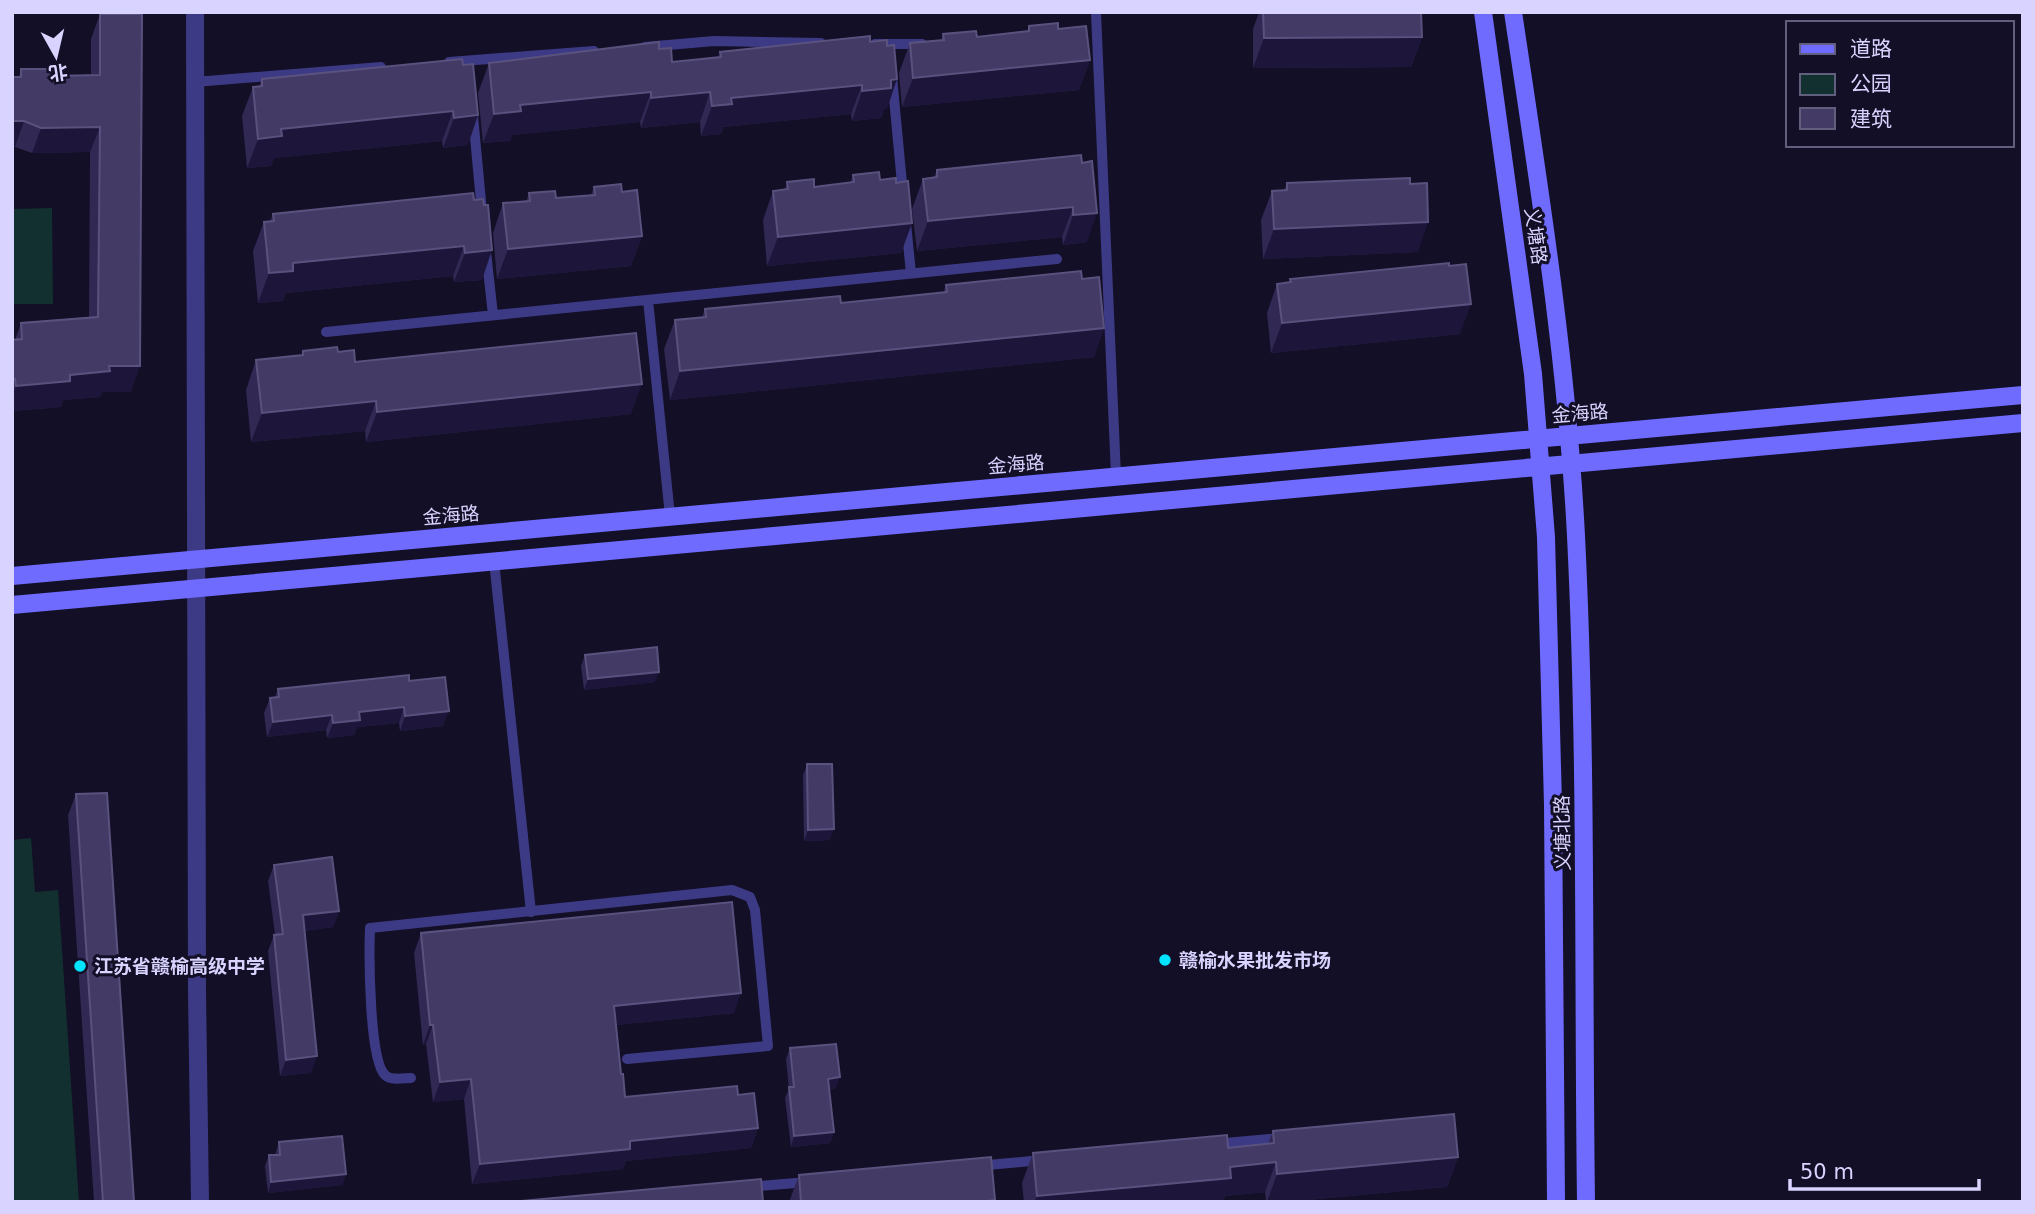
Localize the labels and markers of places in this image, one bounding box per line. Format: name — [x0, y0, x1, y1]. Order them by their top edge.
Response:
place label: 赣榆水果批发市场 — [1179, 949, 1331, 971]
marker: 赣榆水果批发市场 — [1157, 952, 1173, 968]
place label: 江苏省赣榆高级中学 — [94, 955, 265, 977]
marker: 江苏省赣榆高级中学 — [72, 958, 88, 974]

